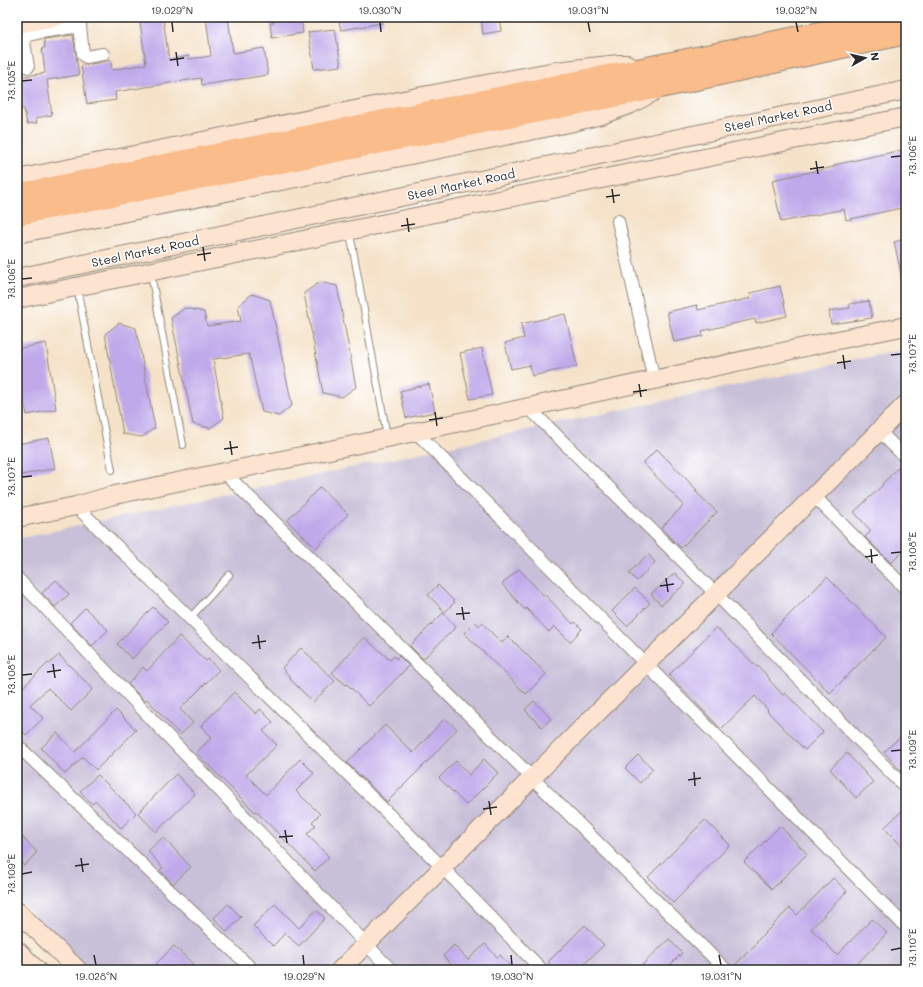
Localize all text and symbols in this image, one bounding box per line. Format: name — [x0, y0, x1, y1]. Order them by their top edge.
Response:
text: 19.029°N — [151, 3, 193, 17]
text: 19.030°N — [359, 3, 401, 17]
text: 19.031°N — [567, 3, 609, 17]
text: 19.032°N — [775, 3, 817, 17]
north arrow — [845, 38, 885, 78]
text: N — [867, 51, 883, 62]
text: 73.105°E — [4, 61, 18, 101]
street label: Steel Market Road — [723, 97, 834, 135]
text: 73.106°E — [905, 135, 919, 176]
street label: Steel Market Road — [406, 165, 517, 203]
street label: Steel Market Road — [90, 232, 201, 270]
text: 73.106°E — [4, 258, 18, 299]
text: 73.107°E — [905, 334, 919, 374]
text: 73.107°E — [4, 457, 18, 497]
text: 73.108°E — [905, 531, 919, 572]
text: 73.108°E — [4, 654, 18, 695]
text: 73.109°E — [905, 729, 919, 770]
text: 73.109°E — [4, 853, 18, 894]
text: 73.110°E — [905, 928, 919, 968]
text: 19.028°N — [75, 969, 117, 983]
text: 19.029°N — [283, 969, 325, 983]
text: 19.030°N — [491, 969, 533, 983]
text: 19.031°N — [700, 969, 742, 983]

